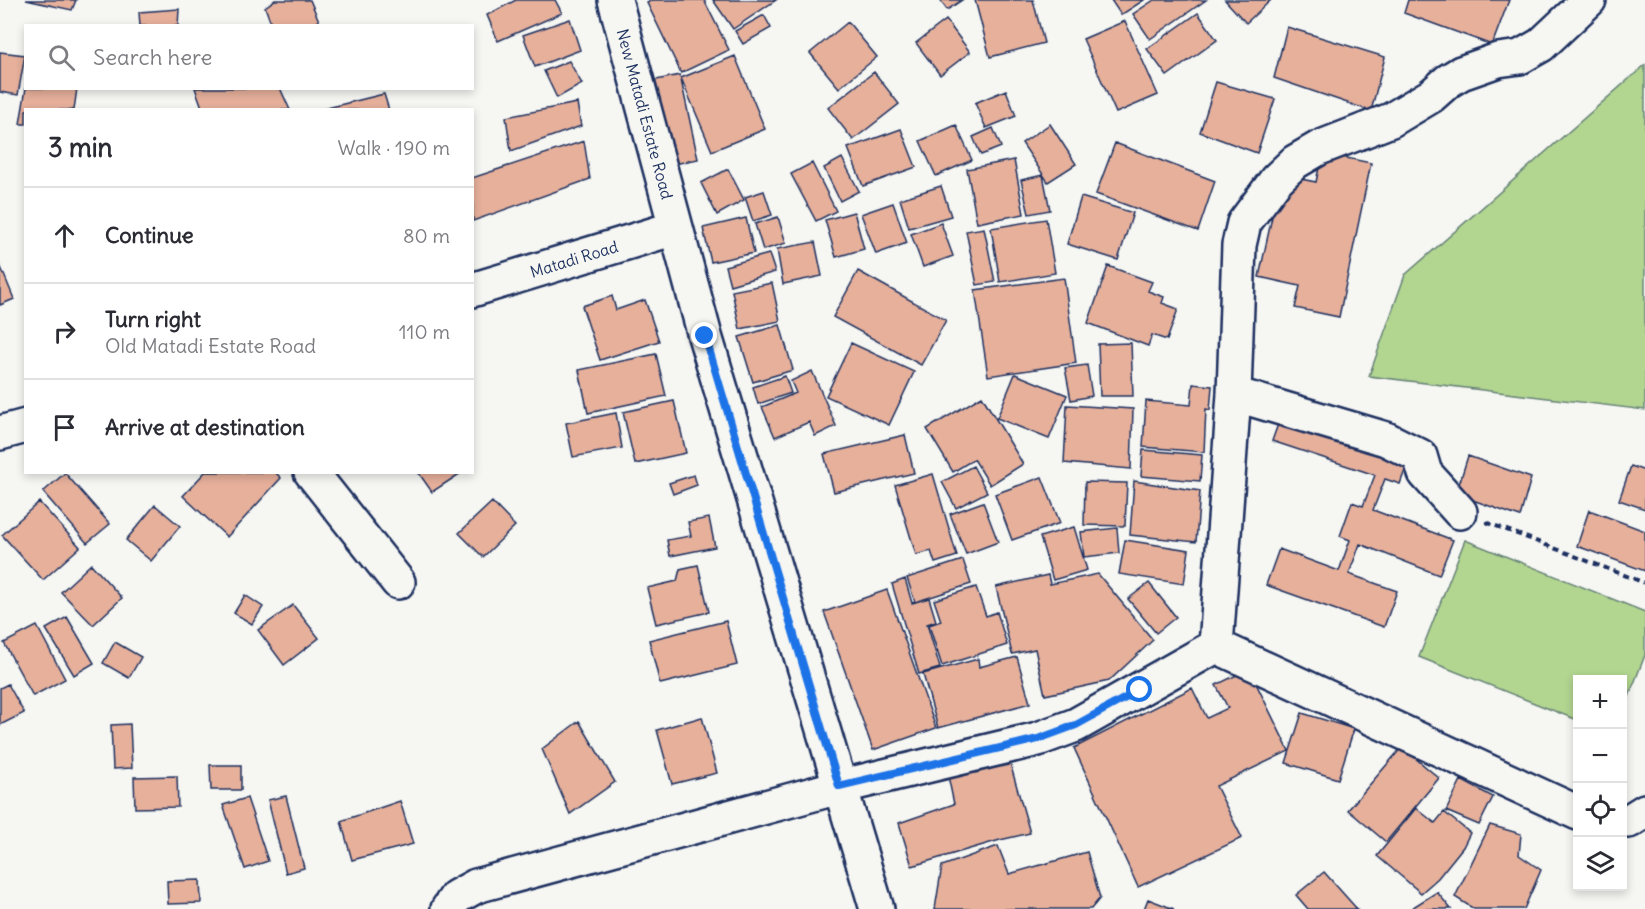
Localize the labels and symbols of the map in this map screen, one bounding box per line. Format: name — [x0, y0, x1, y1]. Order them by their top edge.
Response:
street label: New Matadi Estate Road — [613, 27, 677, 201]
street label: Matadi Road — [528, 236, 620, 282]
route end — [691, 322, 717, 348]
route start — [1126, 676, 1152, 702]

